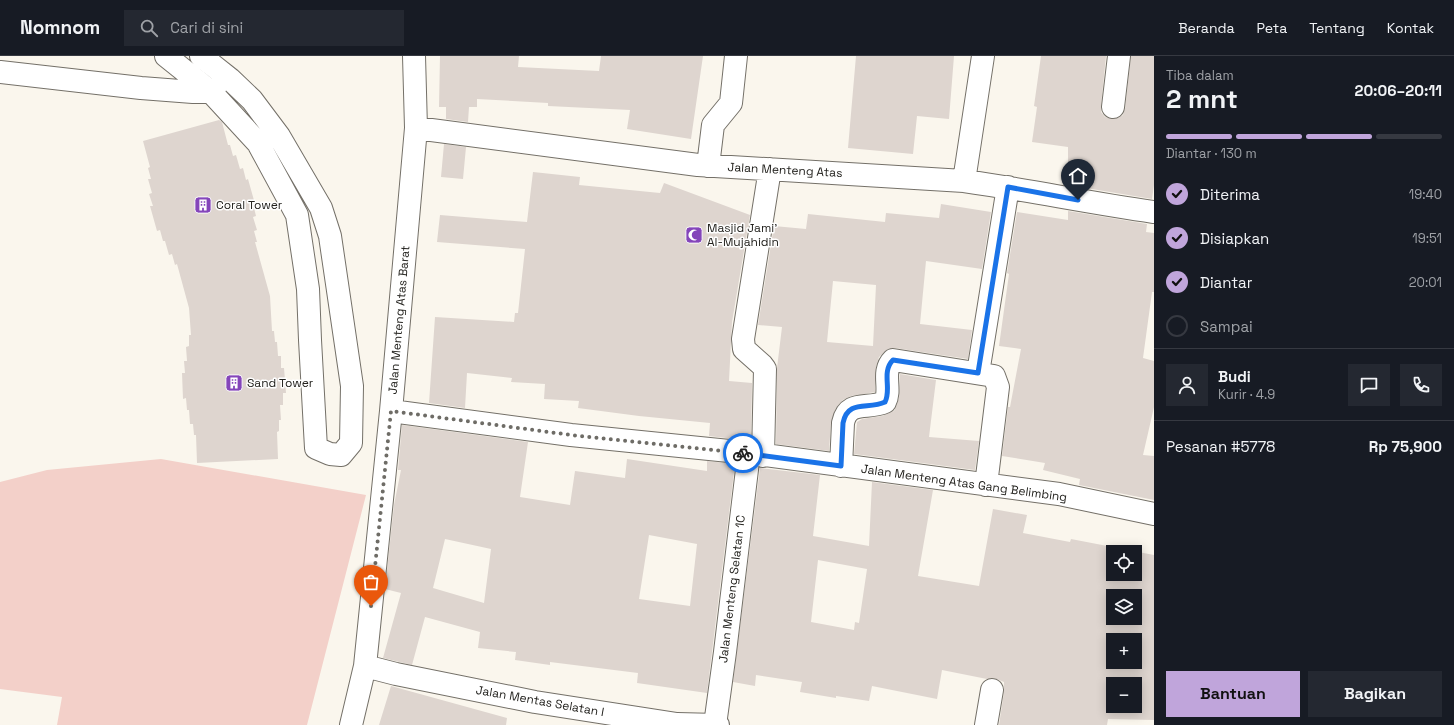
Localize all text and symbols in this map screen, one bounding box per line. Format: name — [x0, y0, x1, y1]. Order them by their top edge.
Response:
search box — [124, 10, 404, 46]
text: Nomnom — [20, 15, 100, 40]
icon: search — [138, 17, 160, 39]
text: Cari di sini — [170, 18, 243, 37]
text: Beranda — [1178, 19, 1235, 37]
text: Peta — [1257, 19, 1287, 37]
text: Tentang — [1309, 19, 1365, 37]
text: Kontak — [1387, 19, 1434, 37]
text: Tiba dalam — [1166, 67, 1234, 84]
text: 20:06–20:11 — [1354, 81, 1442, 100]
text: 2 mnt — [1166, 82, 1238, 116]
text: Diantar · 130 m — [1166, 145, 1257, 162]
street label: Jalan Menteng Atas — [727, 159, 843, 181]
pin — [1061, 159, 1095, 200]
icon: home — [1067, 165, 1089, 187]
icon: check — [1166, 183, 1188, 205]
text: Diterima — [1200, 185, 1260, 204]
text: 19:40 — [1409, 186, 1442, 203]
building icon: Coral Tower — [193, 195, 213, 215]
place label: Coral Tower — [216, 197, 283, 213]
place label: Masjid Jami' Al-Mujahidin — [707, 220, 779, 250]
mosque icon: Masjid Jami' Al-Mujahidin — [684, 225, 704, 245]
icon: check — [1166, 227, 1188, 249]
text: Disiapkan — [1200, 229, 1269, 248]
text: 19:51 — [1412, 230, 1442, 247]
street label: Jalan Menteng Atas Barat — [385, 245, 413, 395]
icon: check — [1166, 271, 1188, 293]
text: Diantar — [1200, 273, 1252, 292]
text: 20:01 — [1409, 274, 1442, 291]
text: Sampai — [1200, 317, 1253, 336]
button: person — [1166, 364, 1208, 406]
button: chat — [1348, 364, 1390, 406]
button: phone — [1400, 364, 1442, 406]
text: Budi — [1218, 367, 1251, 386]
building icon: Sand Tower — [224, 373, 244, 393]
place label: Sand Tower — [247, 375, 314, 391]
text: Kurir · 4.9 — [1218, 386, 1275, 403]
courier — [723, 433, 763, 473]
text: Pesanan #5778 — [1166, 437, 1275, 456]
text: Rp 75,900 — [1369, 437, 1442, 456]
icon: bike — [732, 442, 754, 464]
street label: Jalan Menteng Atas Gang Belimbing — [860, 461, 1068, 505]
street label: Jalan Menteng Selatan 1C — [715, 514, 749, 664]
map controls — [1106, 545, 1142, 713]
button: locate — [1106, 545, 1142, 581]
pin — [354, 565, 388, 606]
icon: bag — [360, 571, 382, 593]
button: layers — [1106, 589, 1142, 625]
button: + — [1106, 633, 1142, 669]
button: Bantuan — [1166, 671, 1300, 717]
button: Bagikan — [1308, 671, 1442, 717]
button: − — [1106, 677, 1142, 713]
street label: Jalan Mentas Selatan I — [475, 682, 605, 720]

